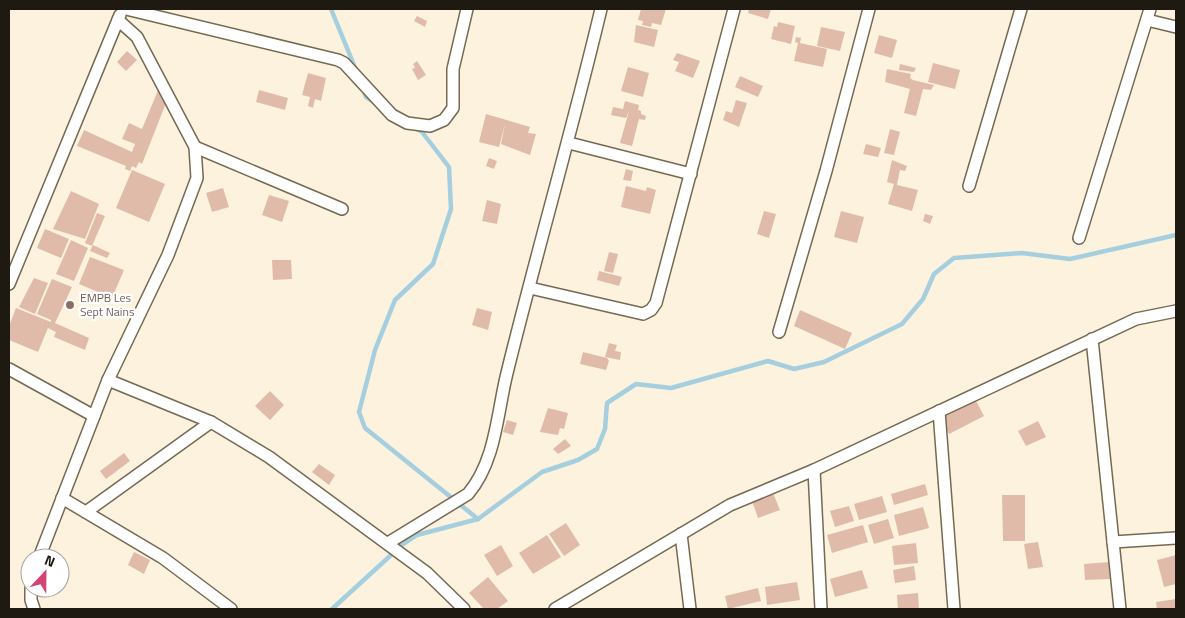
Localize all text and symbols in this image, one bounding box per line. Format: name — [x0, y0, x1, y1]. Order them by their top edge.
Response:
place label: EMPB Les Sept Nains — [80, 288, 135, 321]
marker: EMPB Les Sept Nains — [64, 299, 76, 311]
north arrow — [20, 548, 70, 598]
text: N — [42, 549, 58, 572]

